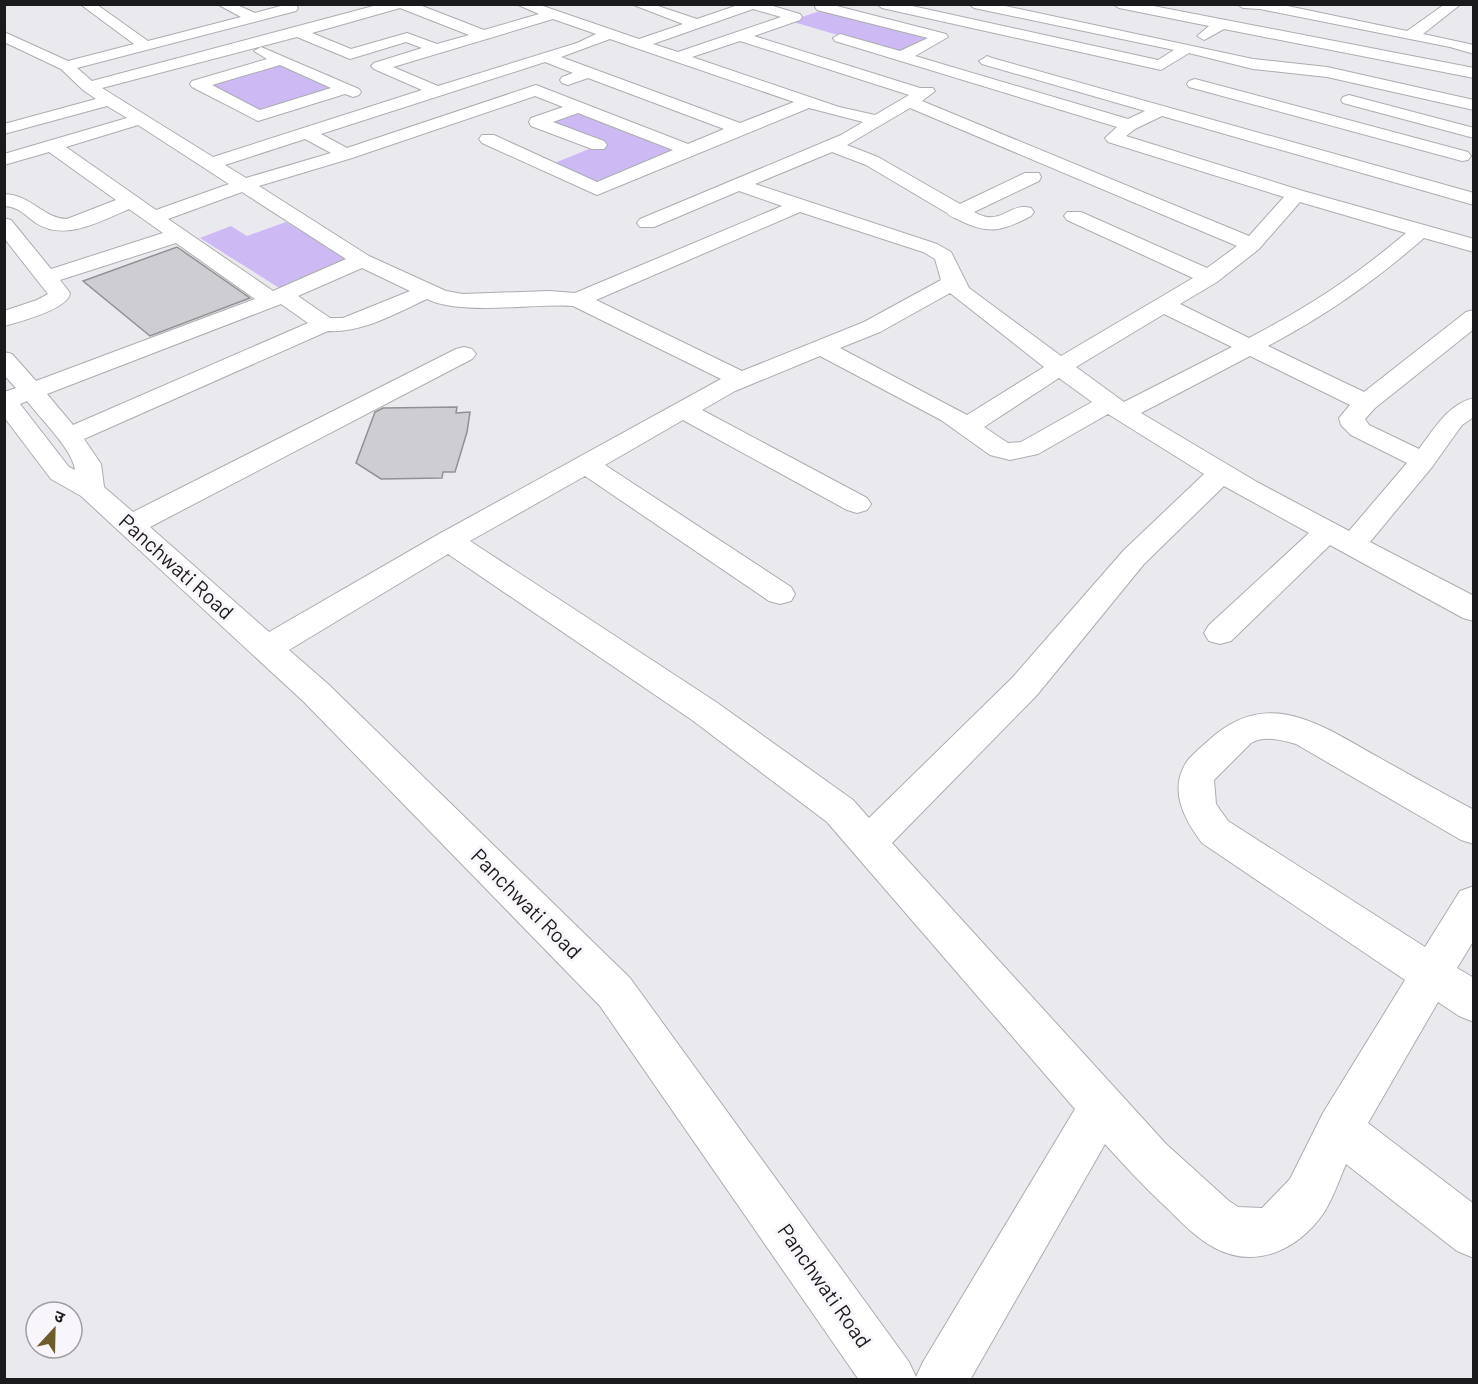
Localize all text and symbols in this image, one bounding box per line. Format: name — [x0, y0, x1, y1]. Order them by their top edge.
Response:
street label: Panchwati Road — [115, 508, 239, 624]
street label: Panchwati Road — [467, 843, 587, 963]
street label: Panchwati Road — [773, 1218, 877, 1352]
north arrow — [24, 1300, 84, 1360]
text: उ — [52, 1305, 68, 1326]

